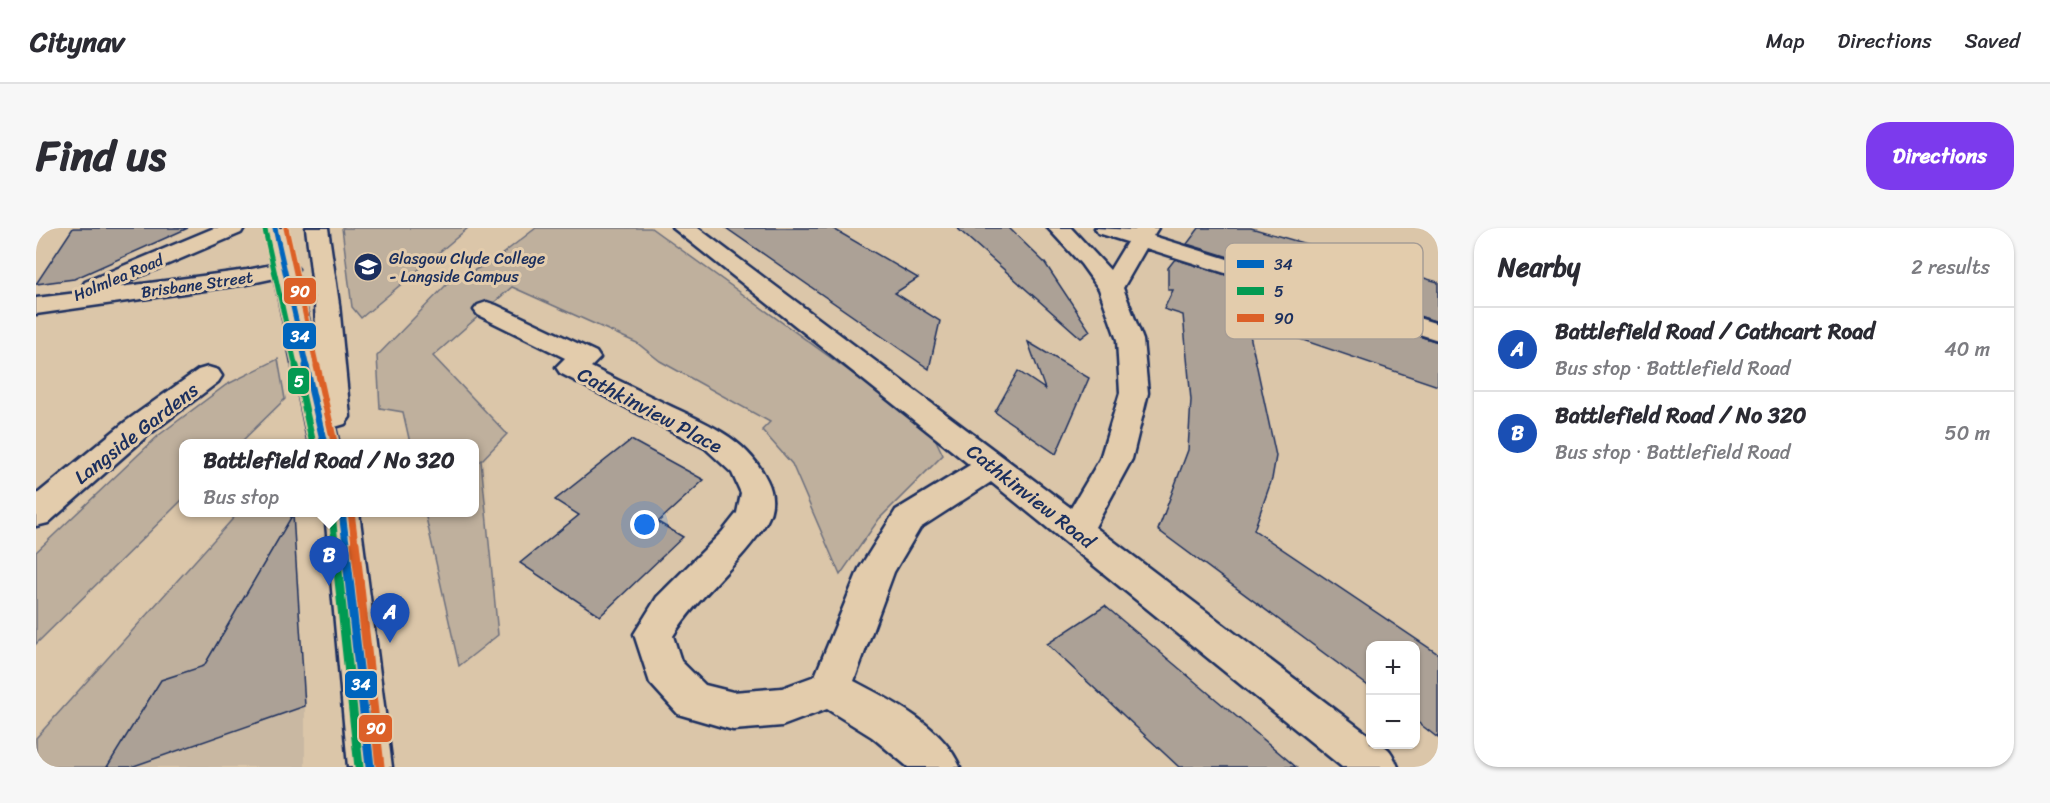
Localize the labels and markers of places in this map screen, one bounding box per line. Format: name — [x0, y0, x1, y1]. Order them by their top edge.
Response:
place label: Glasgow Clyde College - Langside Campus — [389, 244, 545, 291]
school or university icon: Glasgow Clyde College - Langside Campus — [352, 251, 384, 283]
pin: B — [310, 536, 348, 586]
pin: A — [370, 594, 410, 643]

